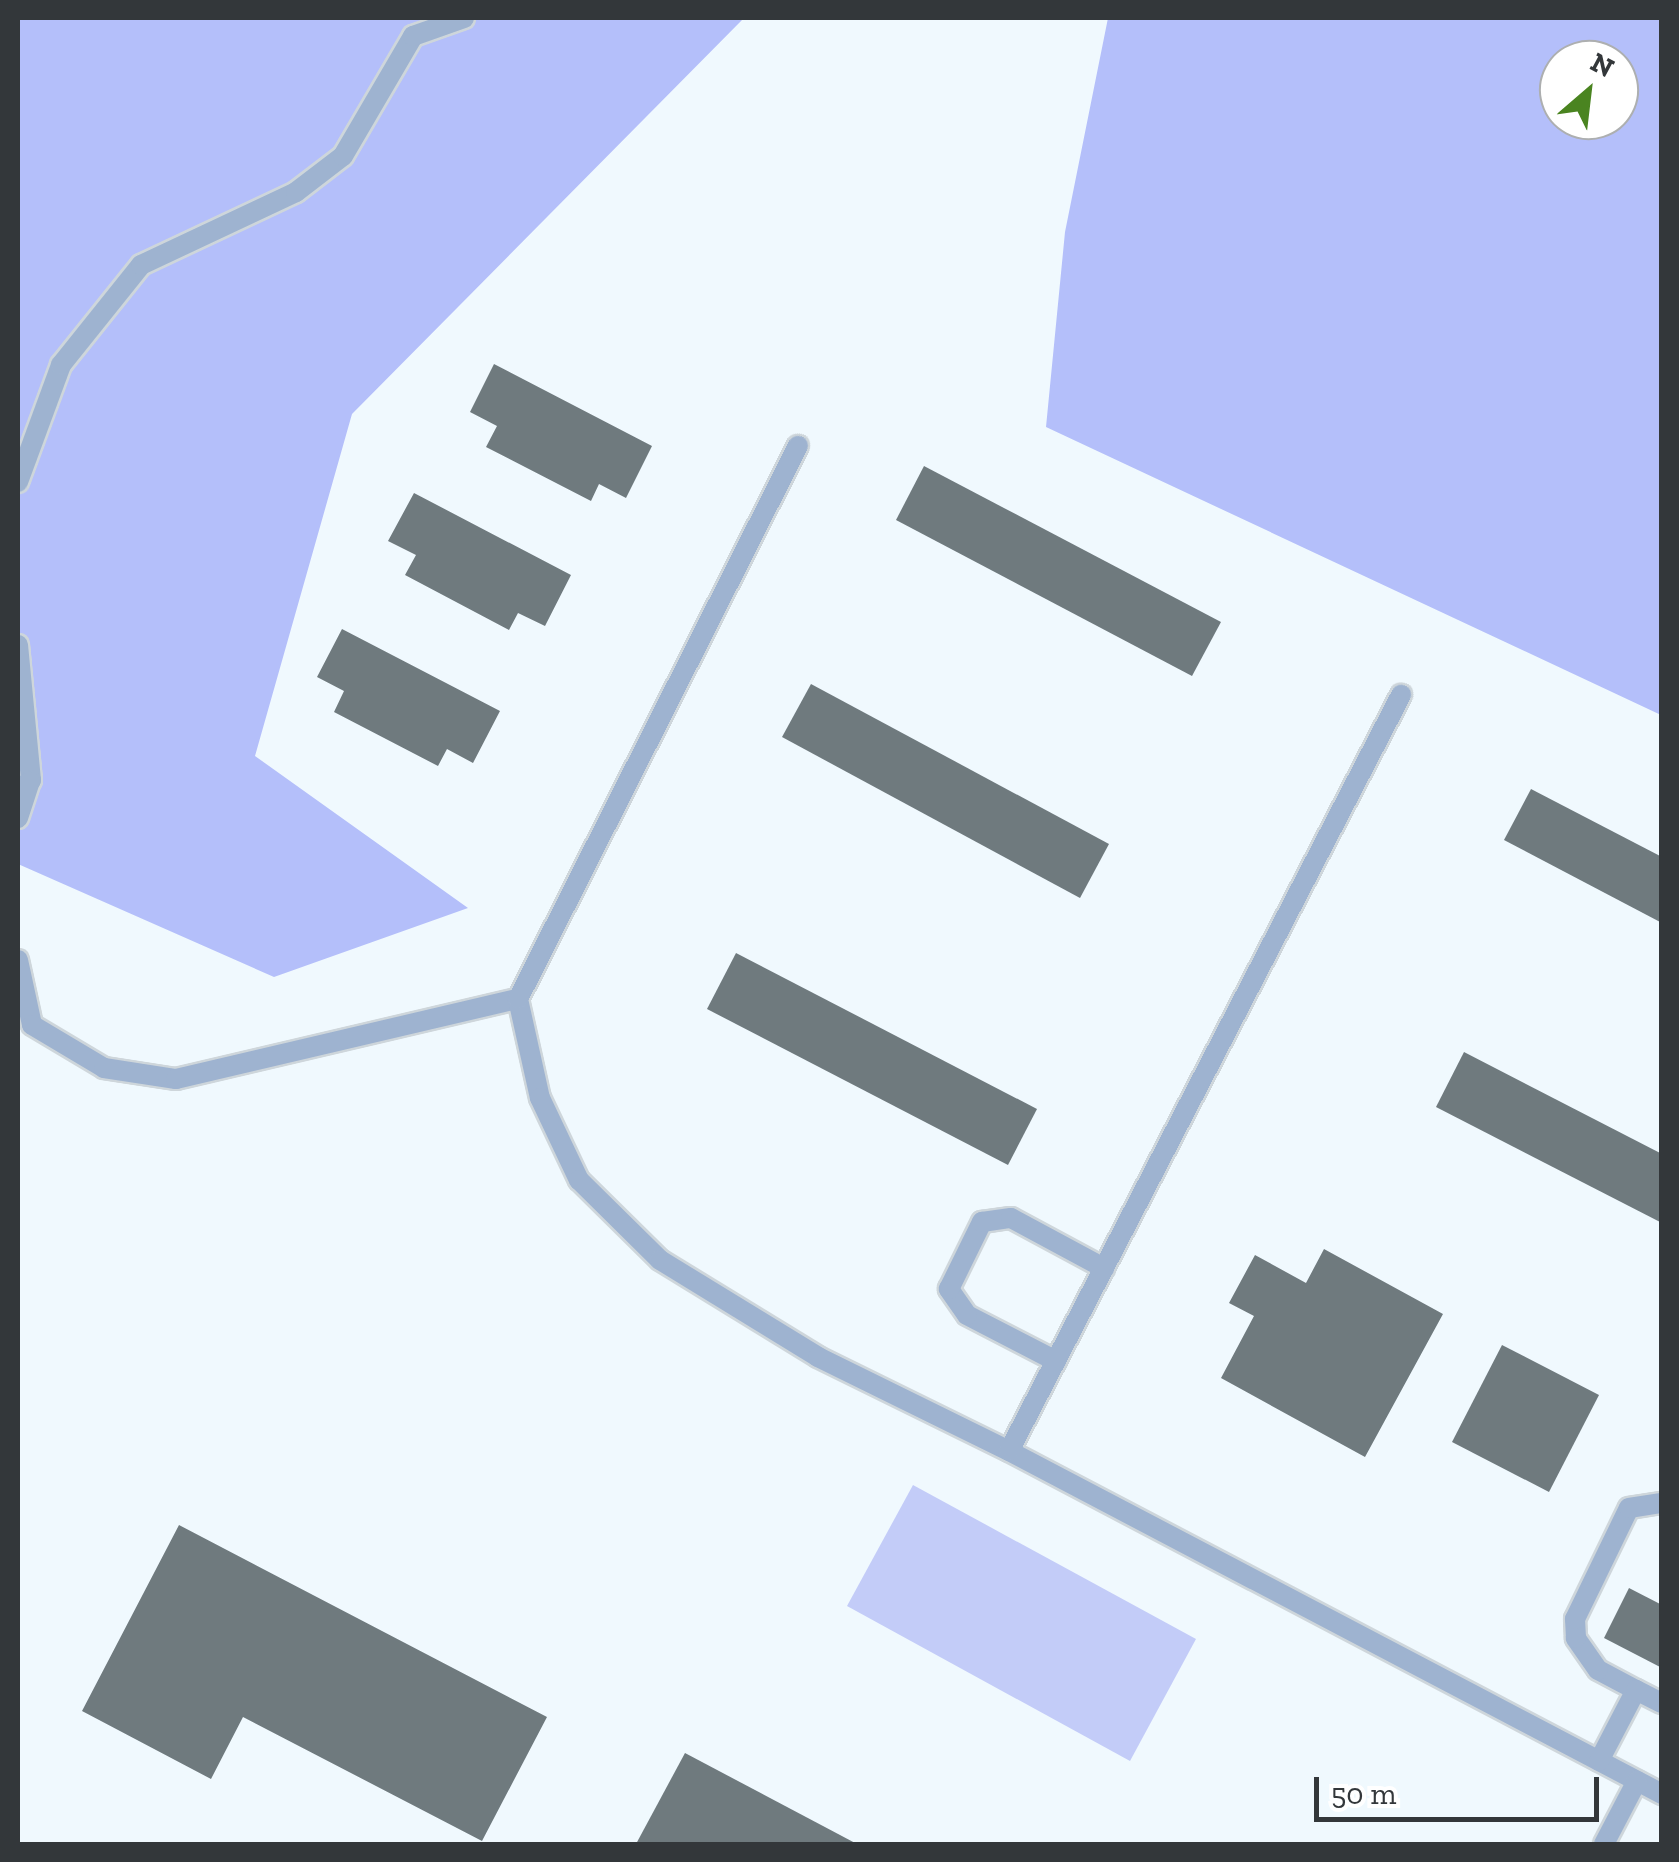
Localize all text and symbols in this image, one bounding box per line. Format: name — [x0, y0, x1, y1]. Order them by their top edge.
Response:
north arrow — [1539, 40, 1639, 140]
text: N — [1585, 45, 1620, 84]
scale bar — [1319, 1757, 1604, 1819]
text: 50 m — [1331, 1776, 1396, 1812]

